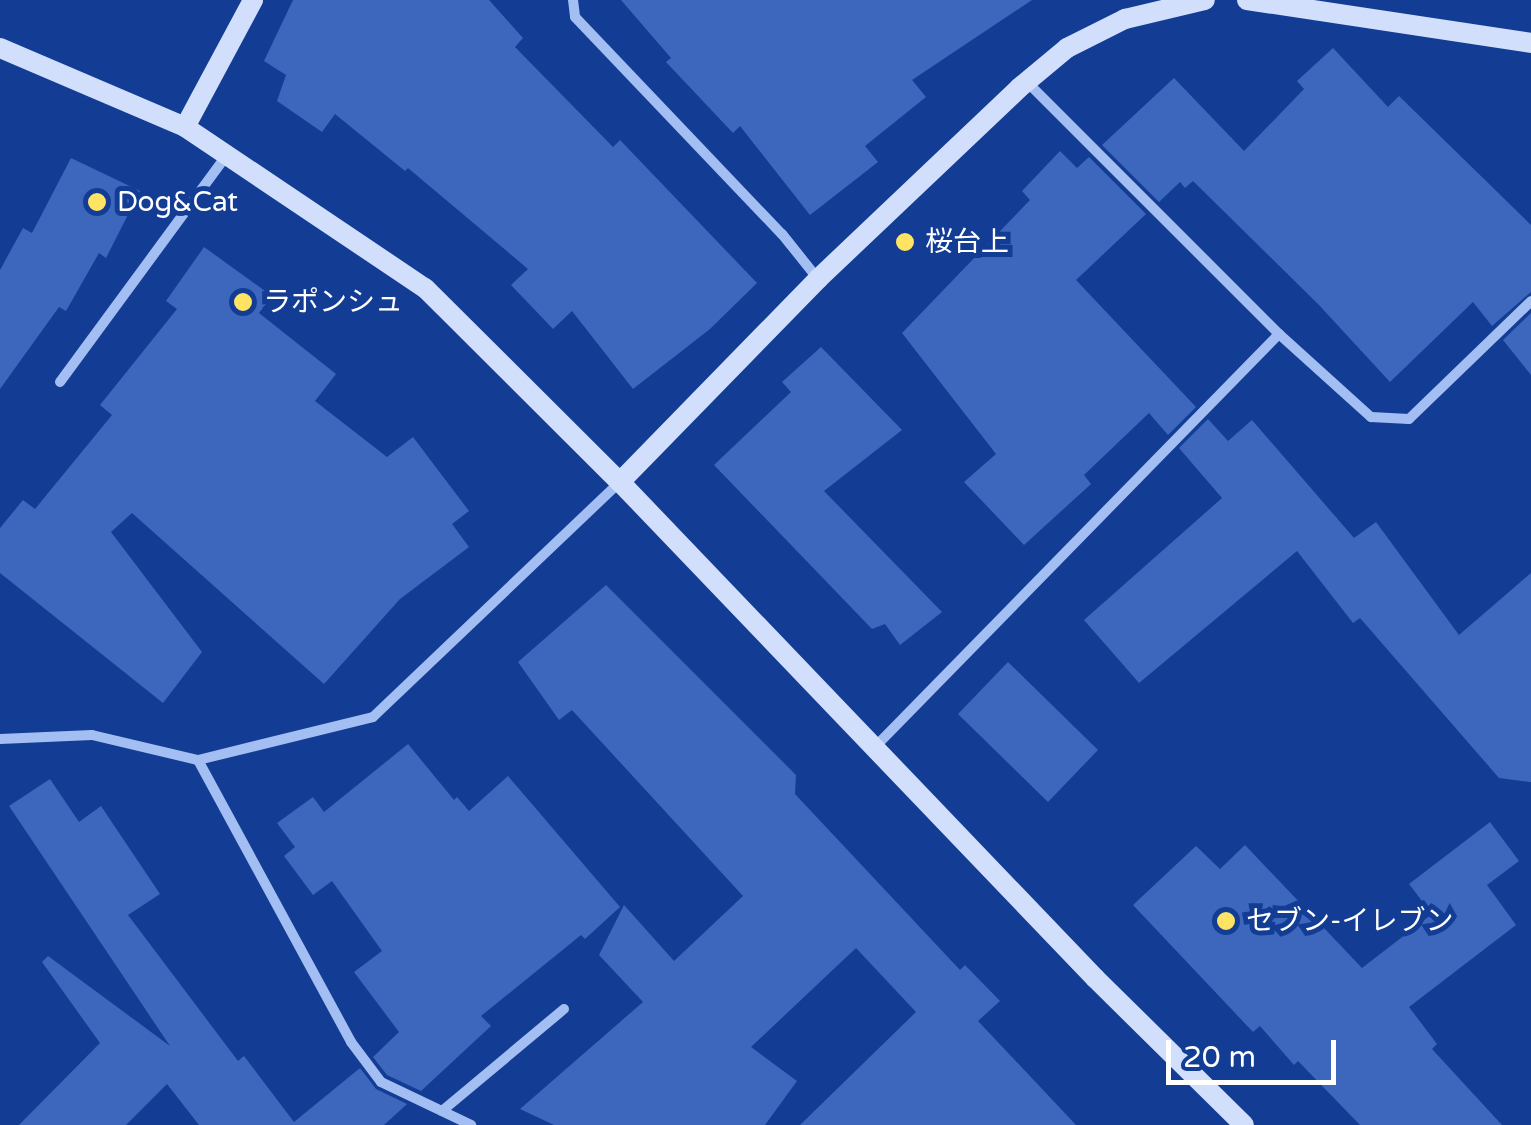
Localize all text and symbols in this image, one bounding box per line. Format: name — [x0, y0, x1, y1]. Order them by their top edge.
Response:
place label: Dog&Cat — [117, 185, 238, 219]
marker: Dog&Cat — [86, 191, 108, 213]
place label: 桜台上 — [925, 225, 1009, 259]
marker: 桜台上 — [894, 231, 916, 253]
place label: ラポンシュ — [263, 285, 403, 319]
marker: ラポンシュ — [232, 291, 254, 313]
place label: セブン-イレブン — [1246, 904, 1453, 938]
marker: セブン-イレブン — [1215, 910, 1237, 932]
scale bar — [1171, 1020, 1341, 1082]
text: 20 m — [1183, 1039, 1256, 1076]

